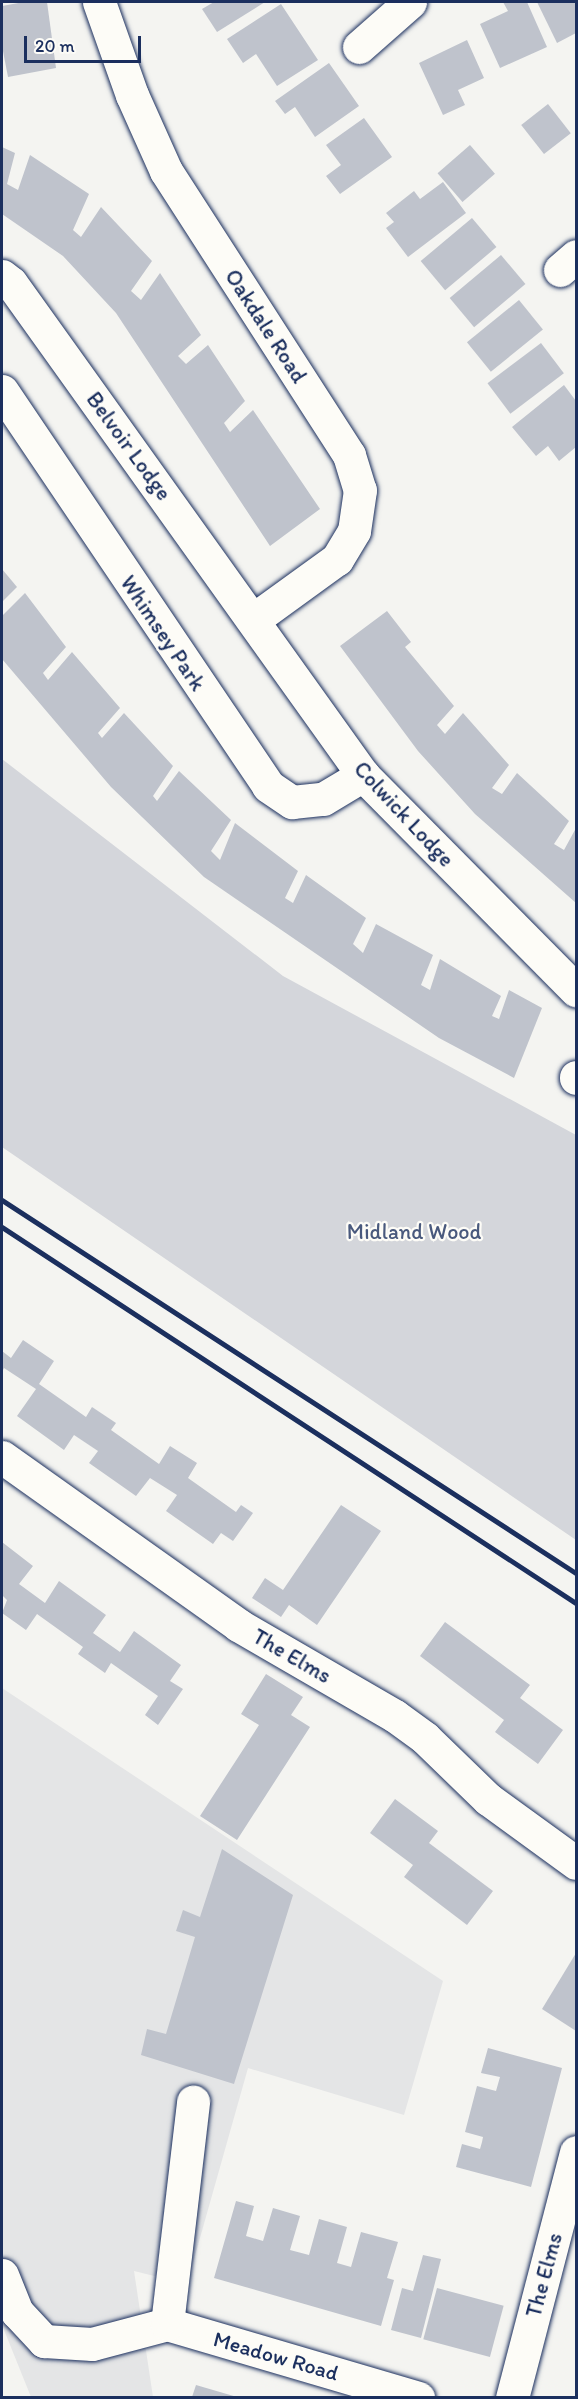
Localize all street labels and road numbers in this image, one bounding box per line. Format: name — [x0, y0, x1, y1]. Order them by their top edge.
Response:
street label: Oakdale Road — [219, 264, 313, 388]
street label: Belvoir Lodge — [81, 387, 177, 505]
street label: Whimsey Park — [115, 571, 211, 695]
street label: Colwick Lodge — [348, 756, 460, 872]
street label: The Elms — [248, 1623, 336, 1689]
street label: The Elms — [520, 2230, 568, 2320]
street label: Meadow Road — [210, 2325, 342, 2387]

